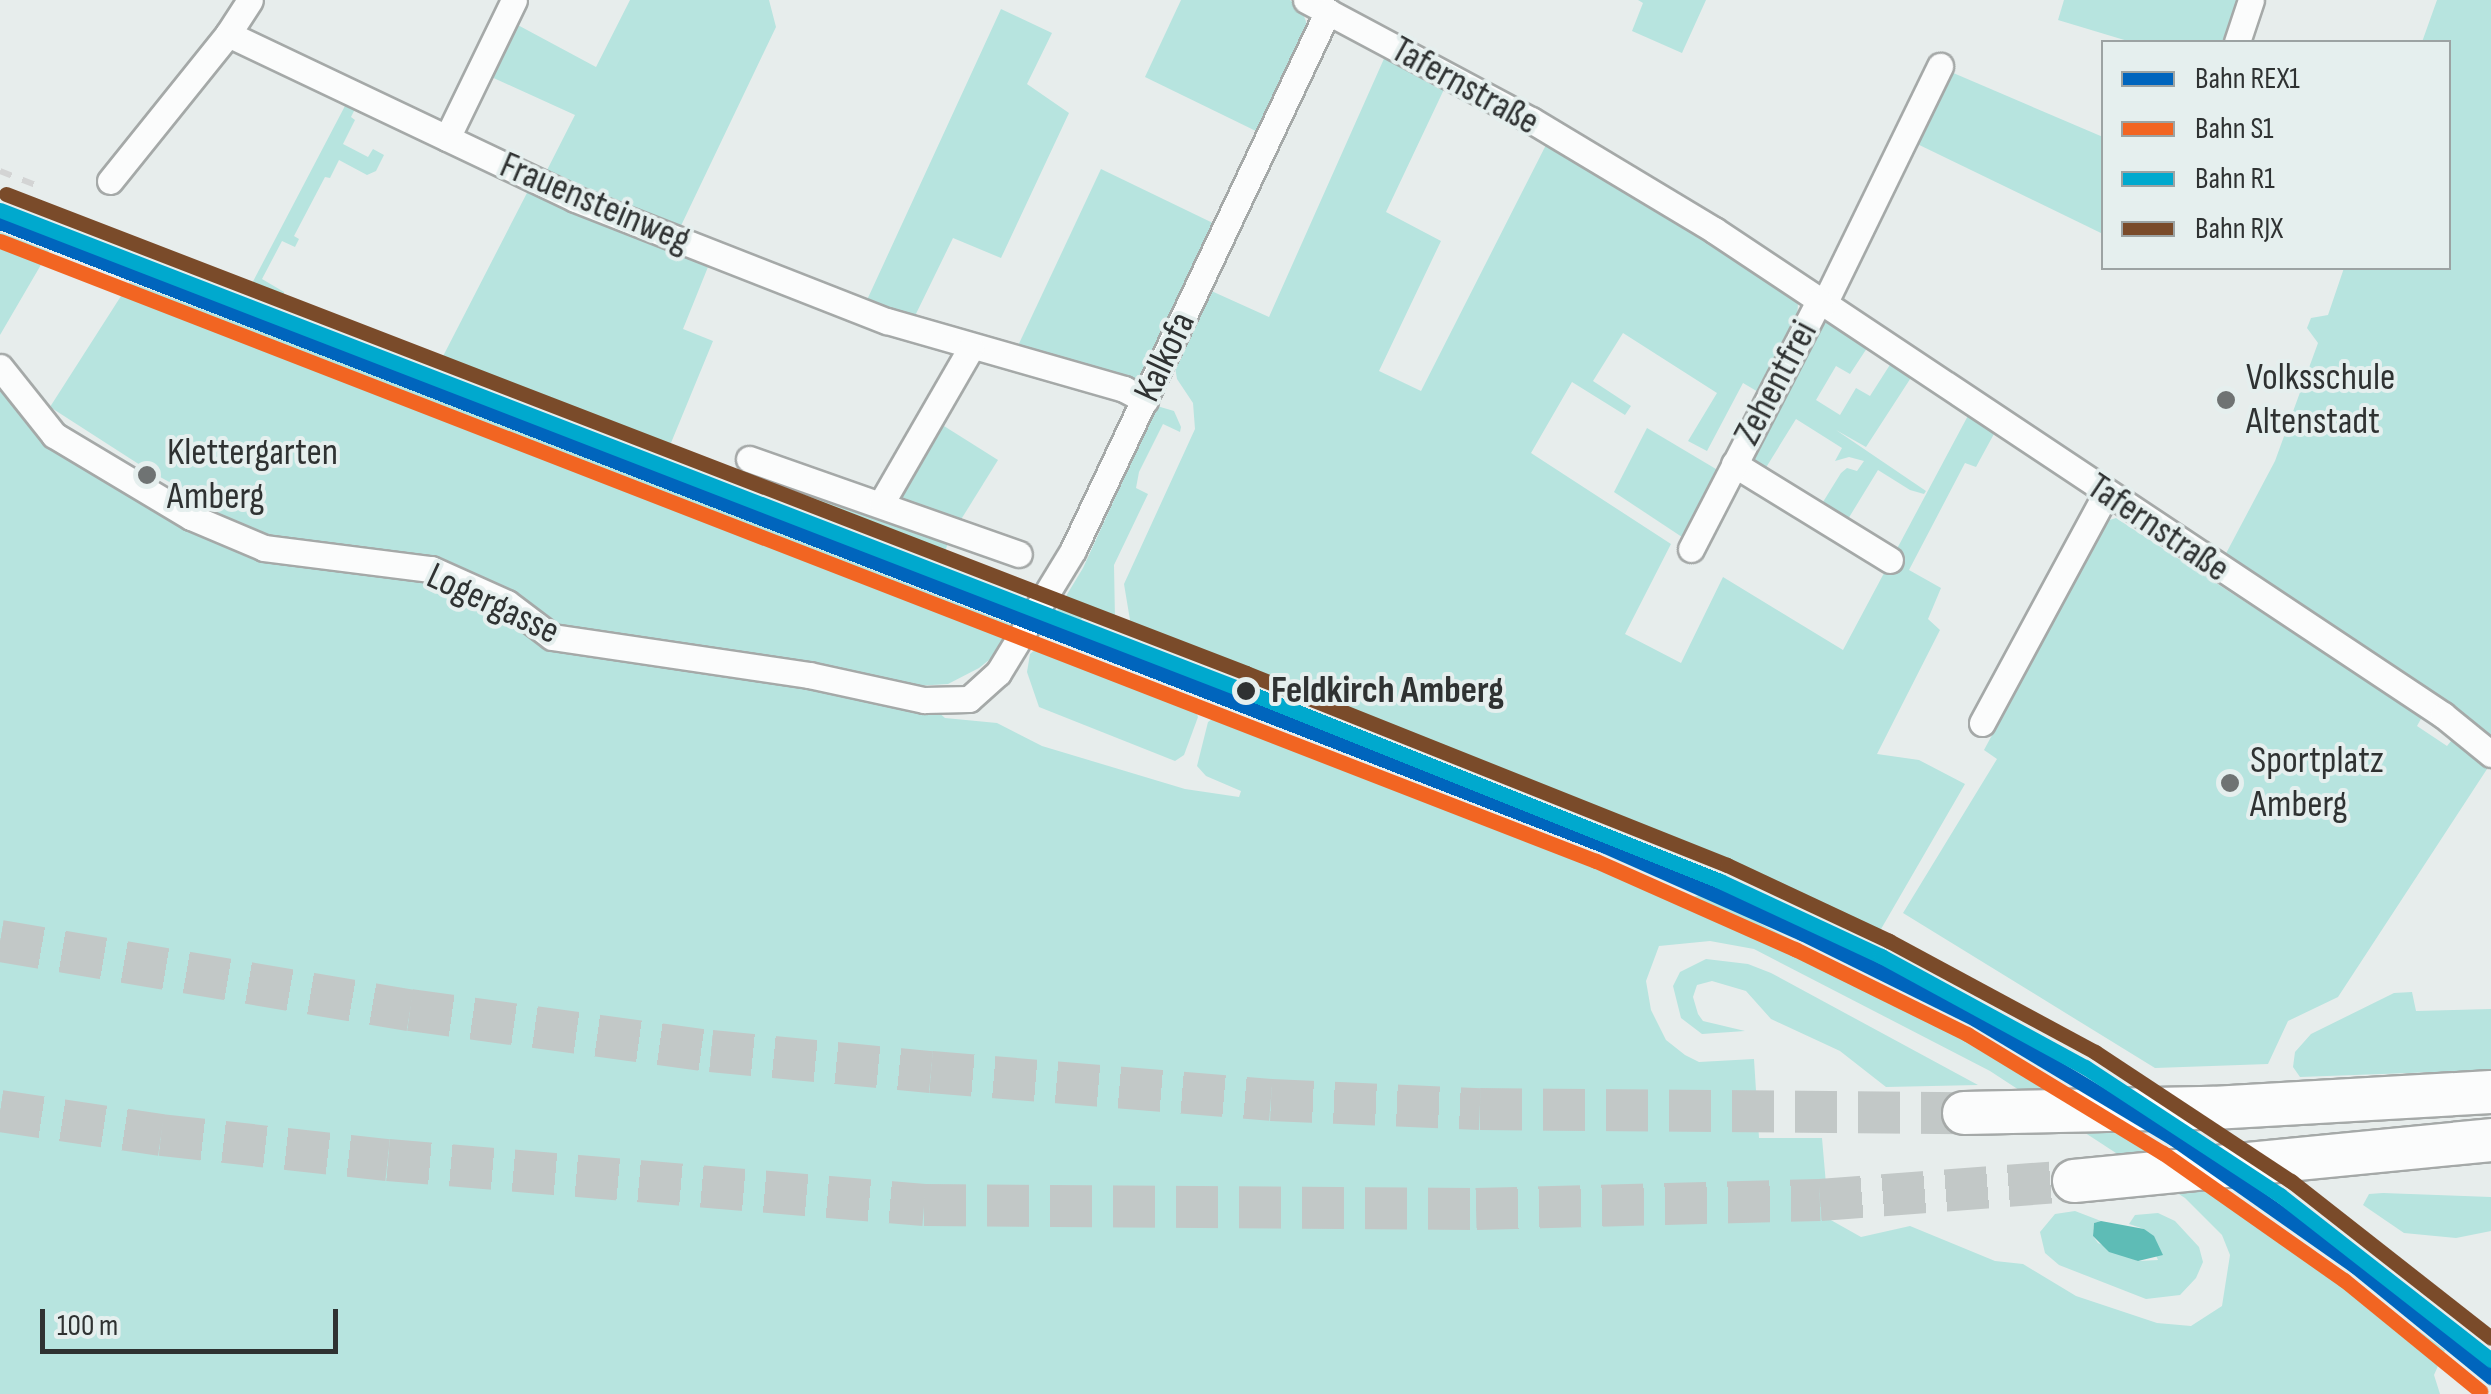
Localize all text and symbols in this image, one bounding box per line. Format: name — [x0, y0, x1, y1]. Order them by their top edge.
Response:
street label: Tafernstraße — [1383, 27, 1547, 145]
legend — [2101, 40, 2451, 270]
text: Bahn REX1 — [2195, 61, 2300, 97]
text: Bahn S1 — [2195, 111, 2274, 147]
street label: Frauensteinweg — [493, 143, 697, 263]
text: Bahn R1 — [2195, 161, 2275, 197]
text: Bahn RJX — [2195, 211, 2283, 247]
street label: Kalkofa — [1125, 305, 1205, 409]
street label: Zehentfrei — [1725, 313, 1827, 453]
place label: Volksschule Altenstadt — [2246, 355, 2395, 444]
marker: Volksschule Altenstadt — [2215, 389, 2237, 411]
place label: Klettergarten Amberg — [167, 430, 338, 520]
marker: Klettergarten Amberg — [136, 464, 158, 486]
street label: Tafernstraße — [2078, 464, 2238, 592]
street label: Logergasse — [420, 554, 566, 654]
place label: Feldkirch Amberg — [1271, 668, 1504, 714]
marker: Feldkirch Amberg — [1230, 675, 1262, 707]
place label: Sportplatz Amberg — [2250, 738, 2384, 828]
marker: Sportplatz Amberg — [2219, 772, 2241, 794]
scale bar — [45, 1289, 342, 1351]
text: 100 m — [57, 1308, 118, 1344]

